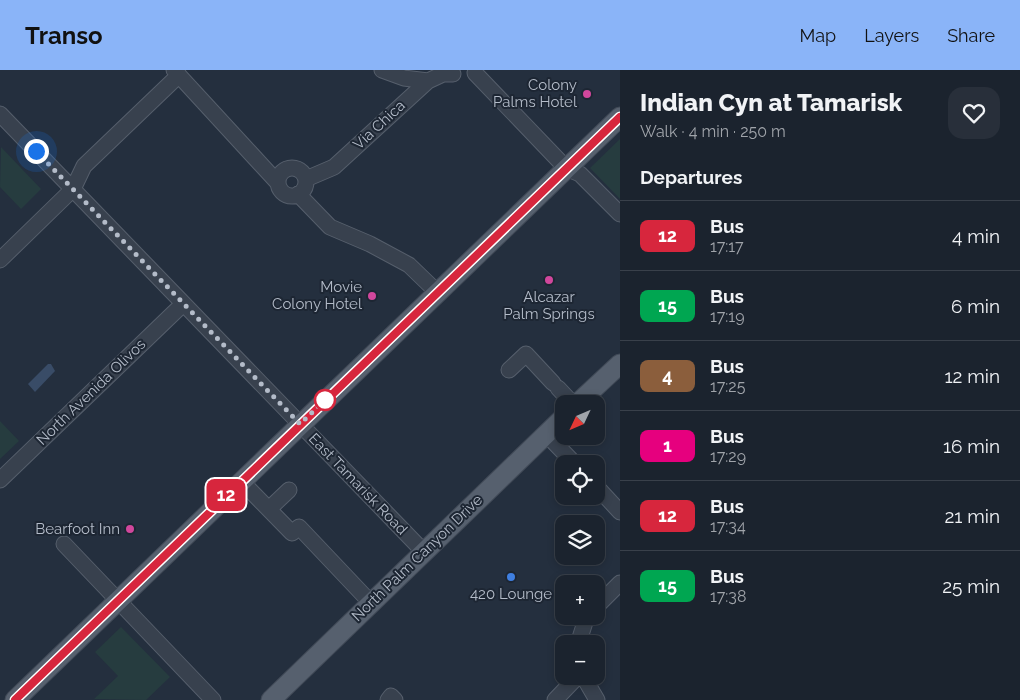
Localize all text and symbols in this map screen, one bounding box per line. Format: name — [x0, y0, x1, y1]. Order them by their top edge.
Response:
text: Transo — [25, 21, 103, 50]
text: Map — [800, 25, 836, 46]
text: Layers — [864, 25, 919, 46]
text: Share — [947, 25, 995, 46]
place label: Colony Palms Hotel — [493, 76, 578, 111]
button: heart — [948, 87, 1000, 139]
marker: Colony Palms Hotel — [581, 88, 593, 100]
text: Indian Cyn at Tamarisk — [640, 88, 902, 117]
street label: Via Chica — [349, 97, 409, 153]
text: Walk · 4 min · 250 m — [640, 122, 786, 141]
your location — [24, 139, 49, 164]
text: Departures — [640, 166, 742, 188]
text: Bus — [710, 215, 744, 237]
text: 12 — [658, 225, 677, 246]
text: 4 min — [952, 225, 1000, 247]
text: 17:17 — [710, 237, 744, 256]
marker: Alcazar Palm Springs — [543, 274, 555, 286]
place label: Movie Colony Hotel — [272, 278, 363, 313]
text: Bus — [710, 285, 744, 307]
place label: Alcazar Palm Springs — [503, 288, 595, 323]
marker: Movie Colony Hotel — [366, 290, 378, 302]
text: 15 — [658, 295, 677, 316]
text: 6 min — [951, 295, 1000, 317]
text: 17:19 — [710, 307, 745, 326]
street label: North Avenida Olivos — [33, 335, 149, 449]
text: Bus — [710, 355, 744, 377]
text: 4 — [662, 365, 673, 386]
text: 12 min — [944, 365, 1000, 387]
text: 17:25 — [710, 377, 745, 396]
unlabelled marker — [314, 389, 336, 411]
north arrow — [555, 395, 605, 445]
map controls — [555, 395, 605, 685]
text: Bus — [710, 425, 744, 447]
street label: East Tamarisk Road — [305, 429, 411, 539]
text: 1 — [663, 435, 672, 456]
text: 16 min — [943, 435, 1000, 457]
text: 17:29 — [710, 447, 746, 466]
button: locate — [555, 455, 605, 505]
line badge: 12 — [204, 479, 248, 511]
text: 12 — [216, 484, 236, 505]
street label: North Palm Canyon Drive — [348, 491, 486, 625]
text: Bus — [710, 495, 744, 517]
text: 12 — [658, 505, 677, 526]
text: 21 min — [944, 505, 1000, 527]
button: layers — [555, 515, 605, 565]
text: 17:34 — [710, 517, 746, 536]
place label: Bearfoot Inn — [35, 520, 120, 538]
marker: Bearfoot Inn — [124, 523, 136, 535]
text: Bus — [710, 565, 744, 587]
marker: 420 Lounge — [505, 571, 517, 583]
button: + — [555, 575, 605, 625]
text: 15 — [658, 575, 677, 596]
text: 25 min — [942, 575, 1000, 597]
place label: 420 Lounge — [470, 585, 552, 603]
text: 17:38 — [710, 587, 746, 606]
button: − — [555, 635, 605, 685]

